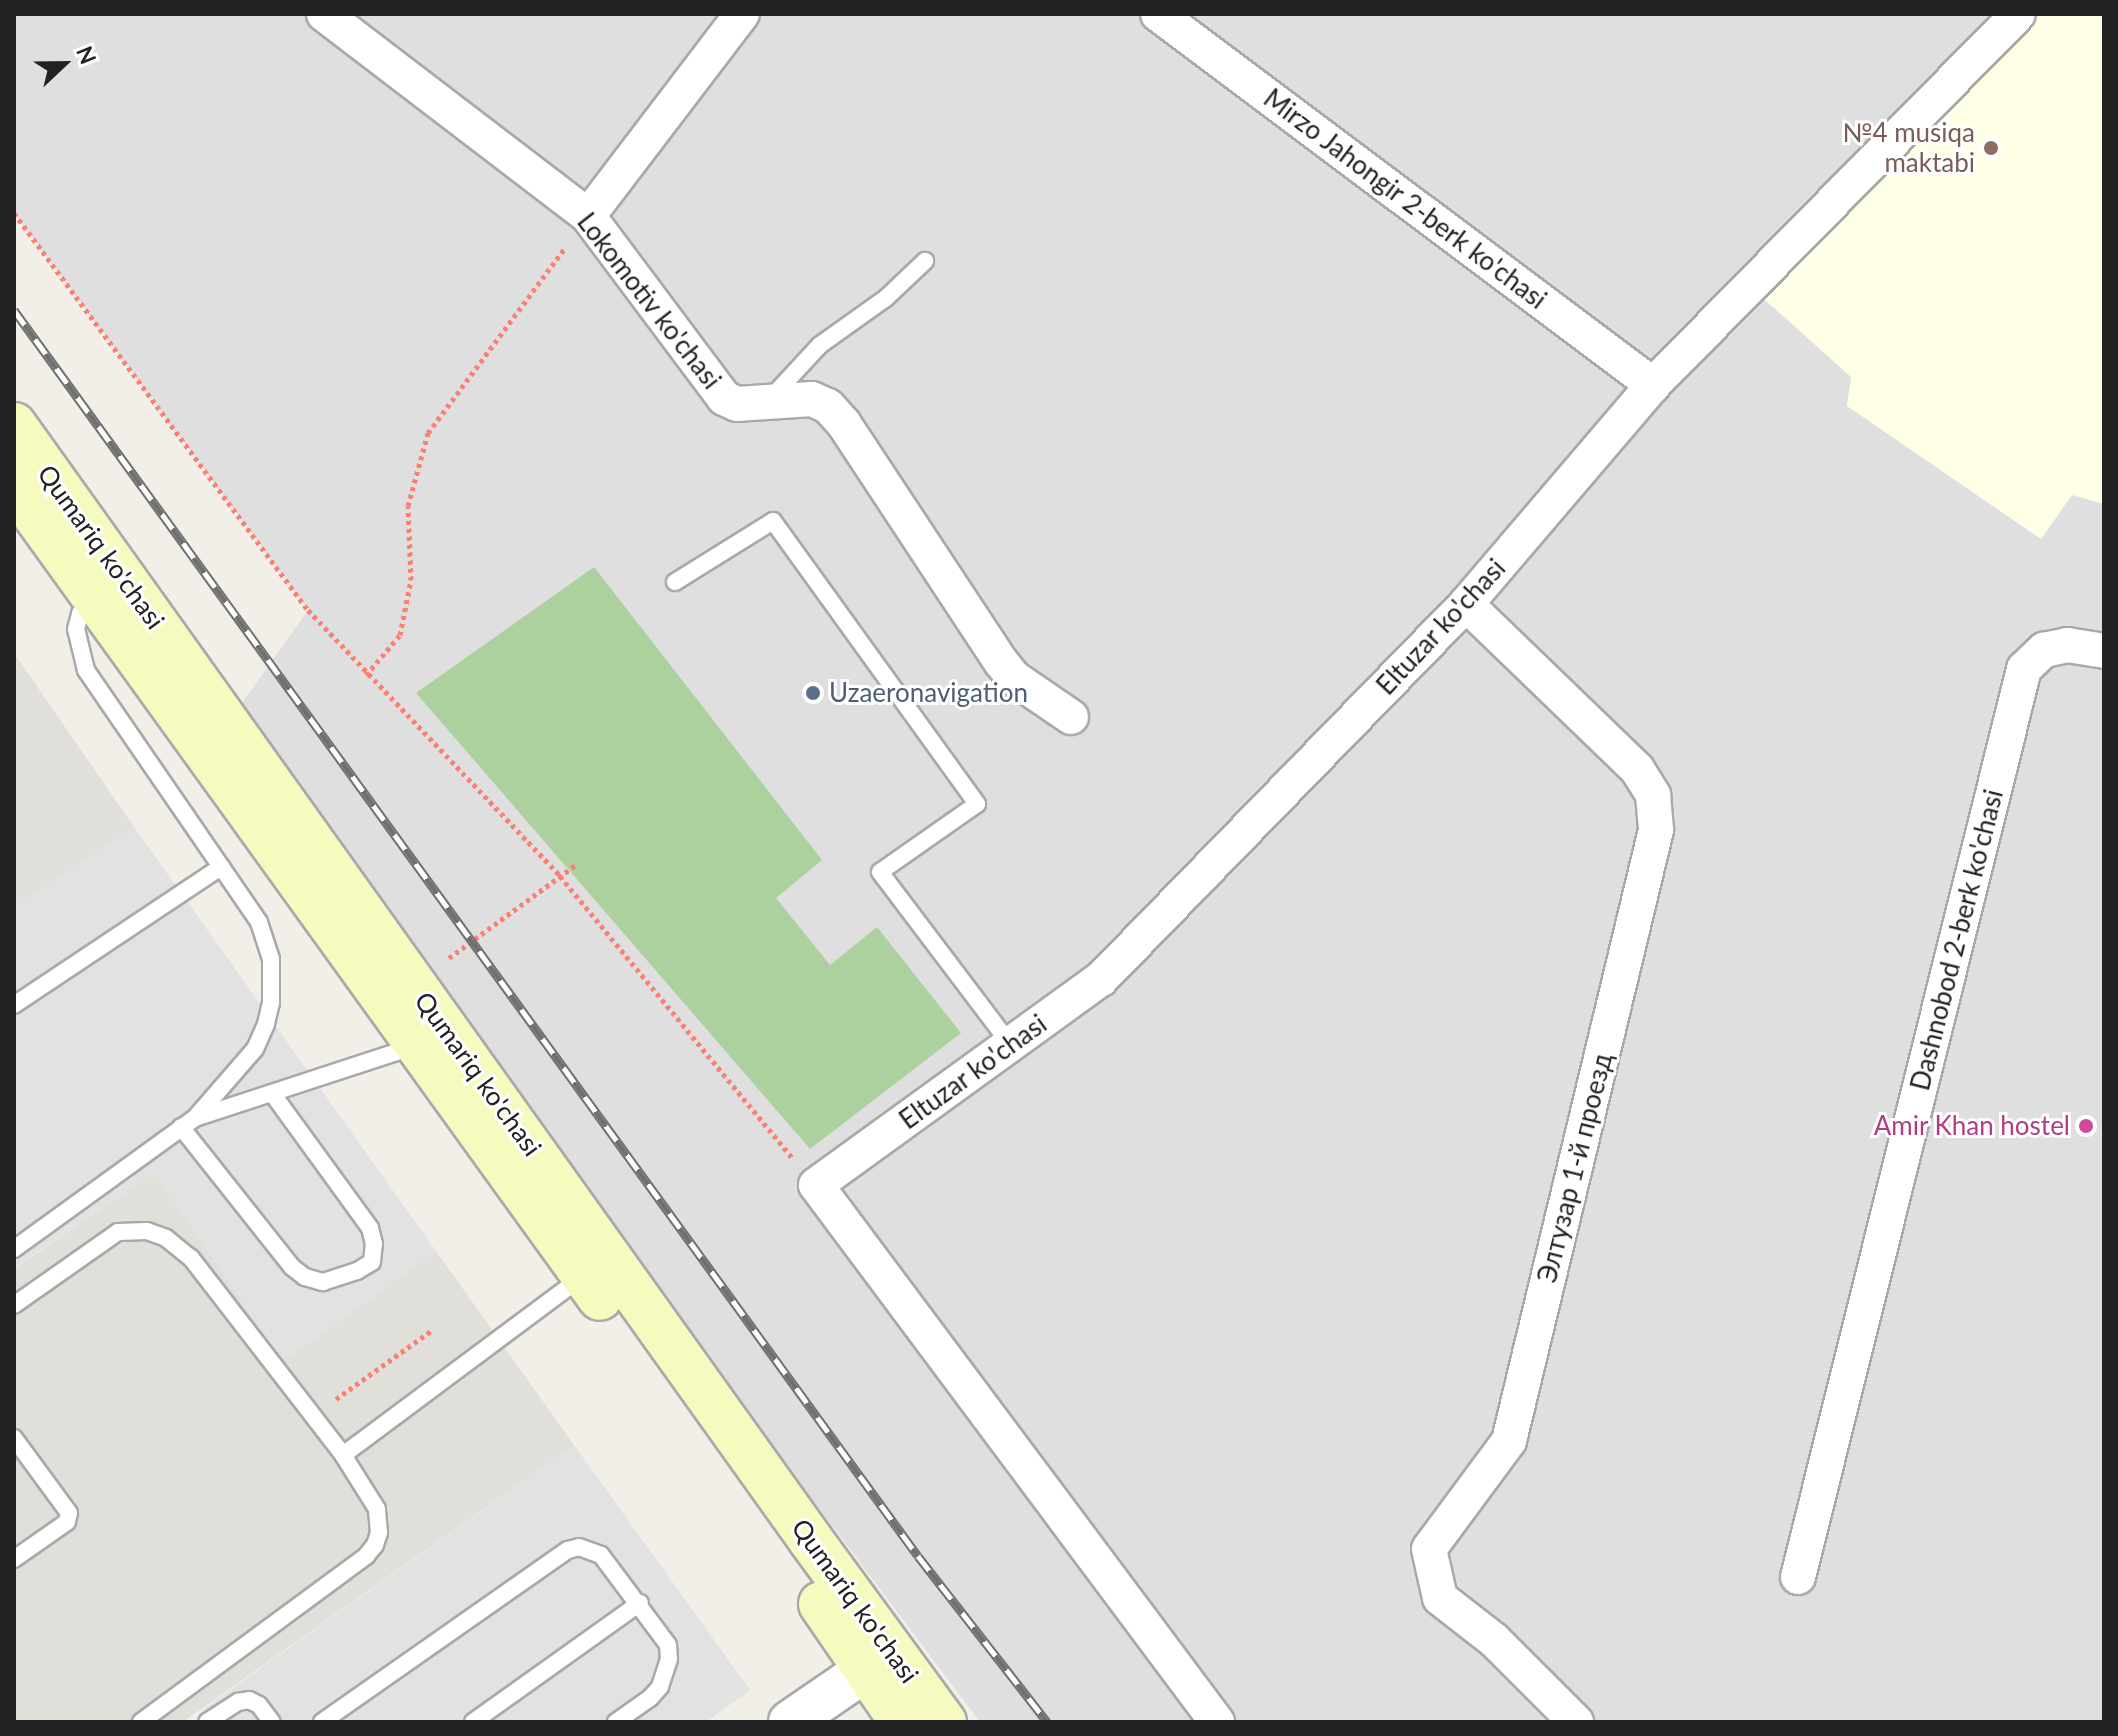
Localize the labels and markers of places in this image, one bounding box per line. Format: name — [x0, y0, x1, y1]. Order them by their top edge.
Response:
place label: №4 musiqa maktabi — [1842, 117, 1975, 178]
marker: №4 musiqa maktabi — [1982, 139, 2000, 157]
place label: Uzaeronavigation — [829, 677, 1028, 709]
marker: Uzaeronavigation — [804, 684, 822, 702]
place label: Amir Khan hostel — [1873, 1110, 2070, 1142]
marker: Amir Khan hostel — [2077, 1117, 2095, 1135]

